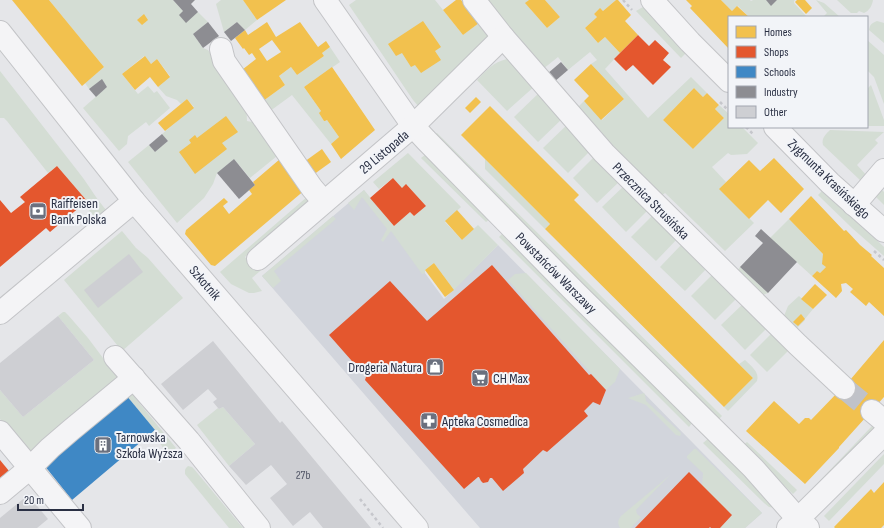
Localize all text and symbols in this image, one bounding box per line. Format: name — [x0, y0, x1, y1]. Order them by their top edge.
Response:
legend — [728, 16, 868, 128]
text: Homes — [764, 25, 792, 40]
text: Shops — [764, 45, 789, 60]
text: Schools — [764, 65, 796, 80]
text: Industry — [764, 85, 798, 100]
text: Other — [764, 105, 788, 120]
street label: 29 Listopada — [356, 126, 412, 178]
street label: Zygmunta Krasińskiego — [784, 135, 874, 223]
street label: Przecznica Strusińska — [609, 159, 693, 243]
place label: Raiffeisen Bank Polska — [51, 195, 106, 228]
bank icon: Raiffeisen Bank Polska — [28, 201, 48, 221]
street label: Powstańców Warszawy — [512, 229, 601, 318]
street label: Szkotnik — [185, 262, 225, 304]
shop icon: Drogeria Natura — [425, 357, 445, 377]
place label: Drogeria Natura — [348, 359, 422, 376]
supermarket icon: CH Max — [470, 368, 490, 388]
place label: CH Max — [493, 370, 529, 387]
pharmacy icon: Apteka Cosmedica — [419, 411, 439, 431]
place label: Apteka Cosmedica — [441, 413, 528, 430]
place label: Tarnowska Szkoła Wyższa — [116, 429, 183, 462]
building icon: Tarnowska Szkoła Wyższa — [93, 435, 113, 455]
house number: 27b — [296, 468, 310, 483]
scale bar — [18, 486, 83, 512]
text: 20 m — [24, 493, 44, 508]

